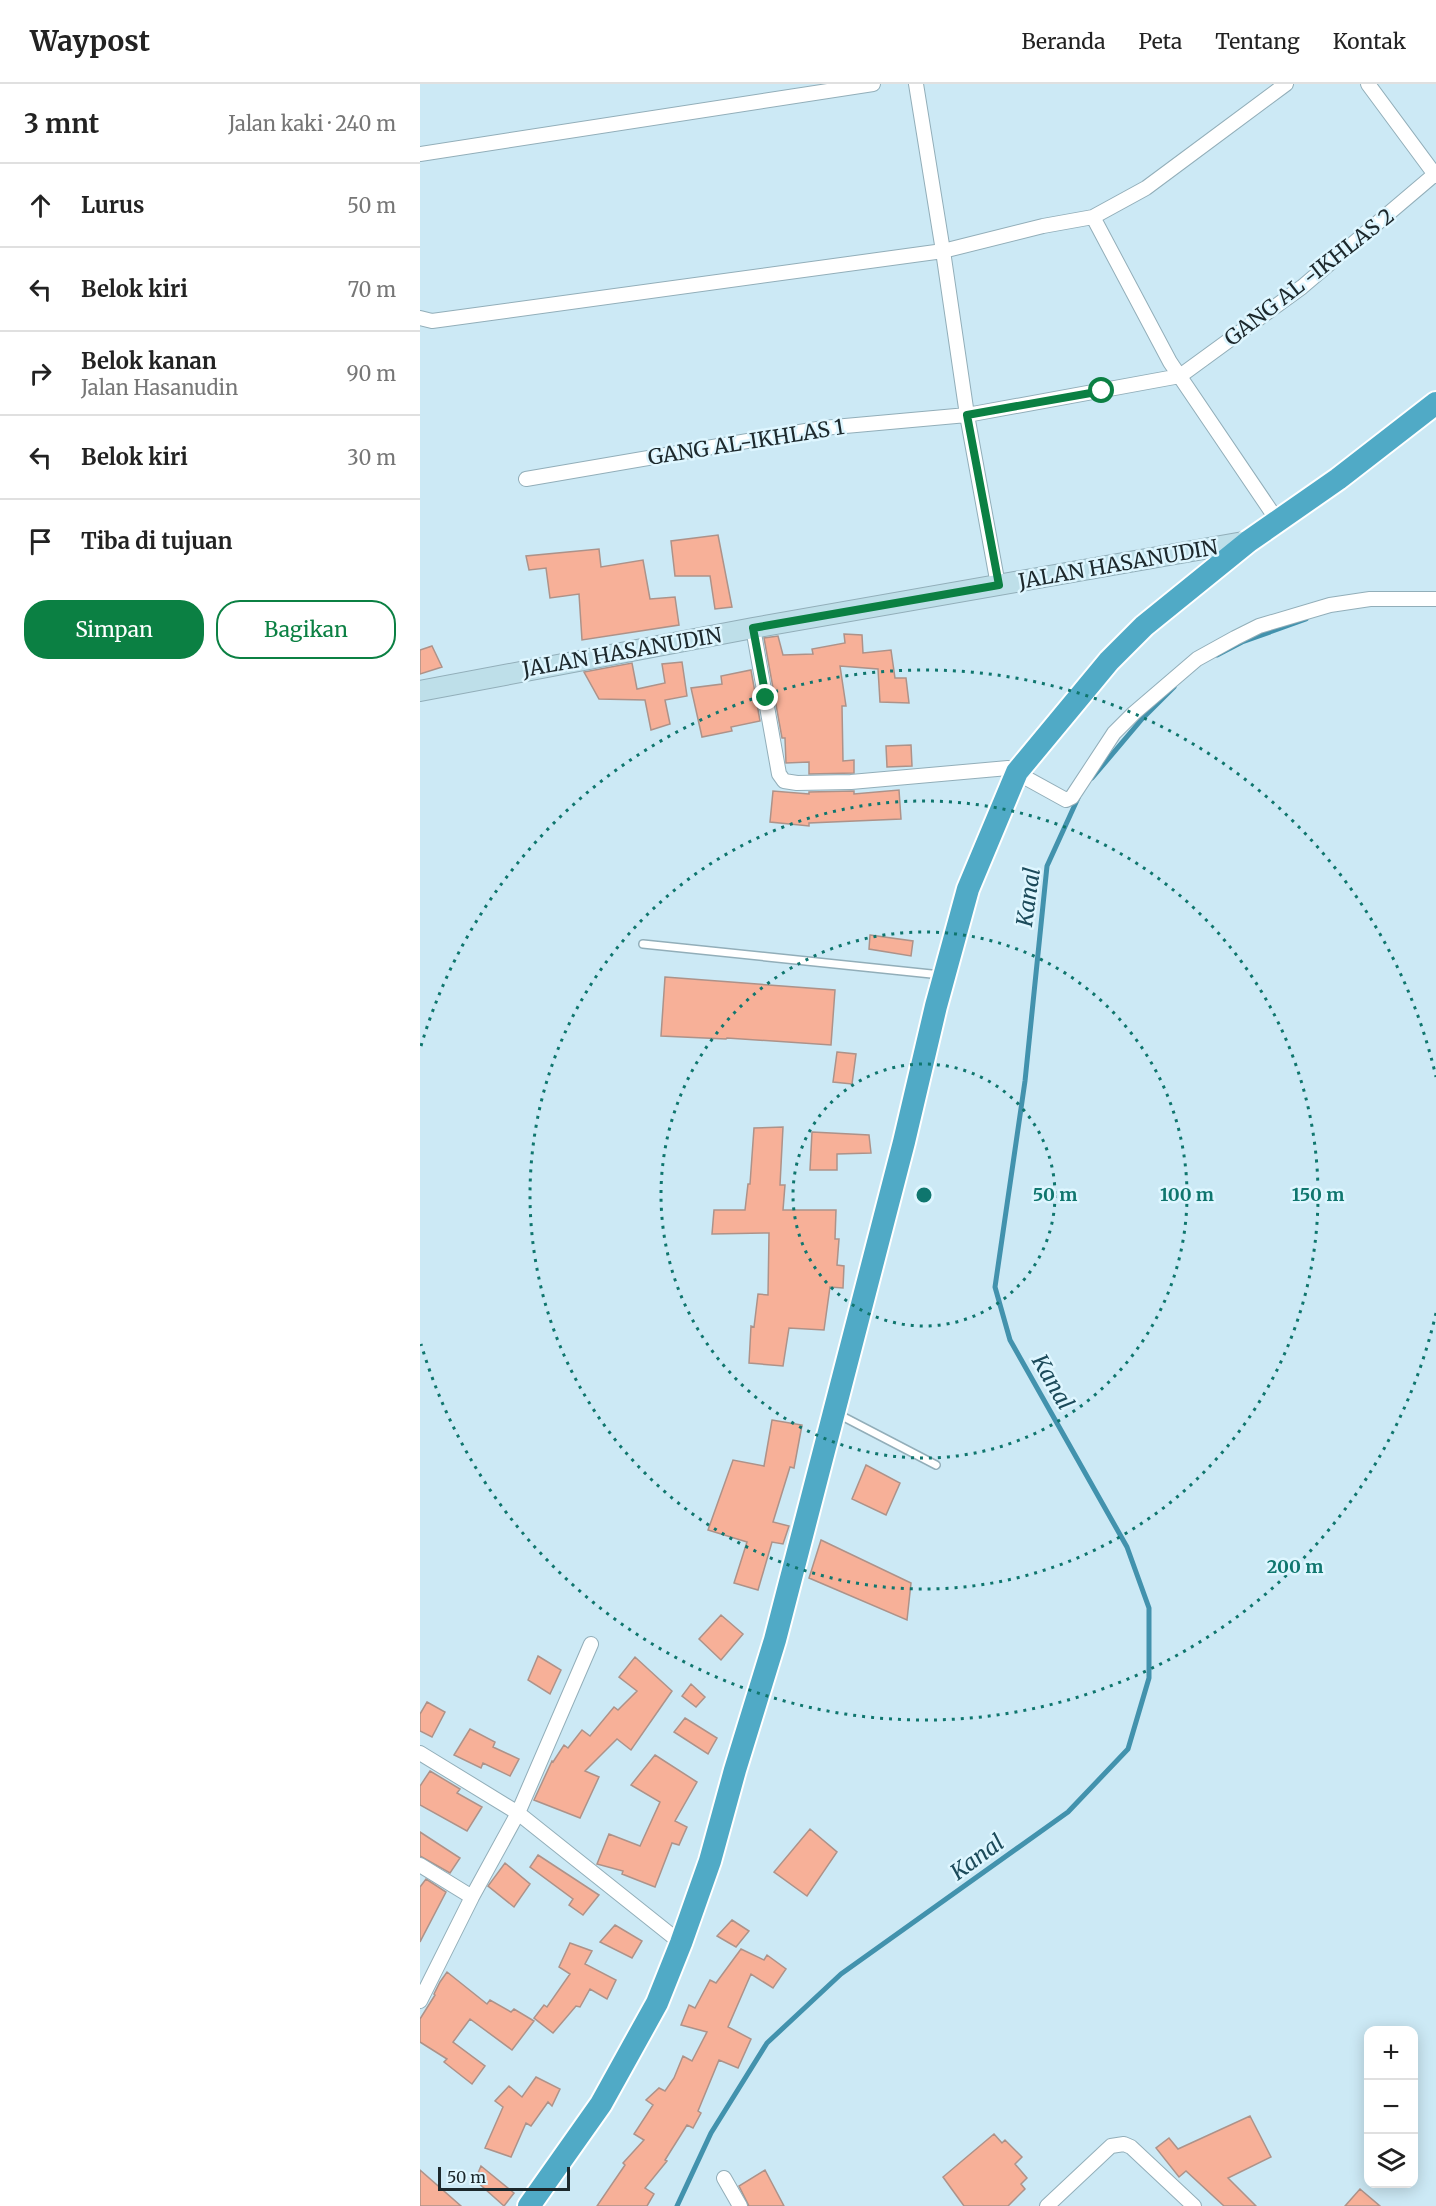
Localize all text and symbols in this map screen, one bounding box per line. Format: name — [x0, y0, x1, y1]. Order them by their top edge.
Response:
text: Waypost — [30, 23, 150, 59]
text: Beranda — [1021, 28, 1105, 55]
text: Peta — [1138, 28, 1182, 55]
text: Tentang — [1215, 28, 1300, 55]
text: Kontak — [1333, 28, 1406, 55]
text: 3 mnt — [24, 107, 99, 140]
text: Jalan kaki · 240 m — [228, 111, 396, 136]
icon: ahead — [24, 189, 57, 222]
text: Lurus — [81, 191, 144, 219]
text: 50 m — [347, 193, 396, 218]
street label: GANG AL -IKHLAS 2 — [1219, 202, 1399, 352]
icon: left — [24, 273, 57, 306]
text: Belok kiri — [81, 275, 188, 303]
text: 70 m — [348, 277, 396, 302]
text: Belok kanan — [81, 347, 217, 375]
icon: right — [24, 357, 57, 390]
text: 90 m — [346, 361, 396, 386]
text: Jalan Hasanudin — [81, 375, 238, 400]
route start — [1088, 377, 1114, 403]
street label: GANG AL-IKHLAS 1 — [646, 413, 846, 471]
icon: left — [24, 441, 57, 474]
text: Belok kiri — [81, 443, 188, 471]
text: 30 m — [347, 445, 396, 470]
icon: arrive — [24, 525, 57, 558]
text: Tiba di tujuan — [81, 527, 232, 555]
street label: JALAN HASANUDIN — [1015, 533, 1220, 595]
button: Simpan — [24, 600, 204, 659]
button: Bagikan — [216, 600, 396, 659]
street label: JALAN HASANUDIN — [519, 621, 724, 683]
route end — [752, 684, 778, 710]
water label: Kanal — [1010, 866, 1046, 929]
text: 50 m — [1033, 1183, 1077, 1206]
text: 100 m — [1160, 1183, 1214, 1206]
text: 150 m — [1292, 1183, 1344, 1206]
centre of rings — [914, 1185, 934, 1205]
water label: Kanal — [1026, 1348, 1080, 1415]
text: 200 m — [1267, 1555, 1323, 1578]
water label: Kanal — [944, 1828, 1009, 1886]
map controls — [1364, 2026, 1418, 2188]
button: + — [1364, 2026, 1418, 2080]
button: − — [1364, 2080, 1418, 2134]
button: layers — [1364, 2134, 1418, 2188]
scale bar — [438, 2164, 570, 2192]
text: 50 m — [447, 2167, 486, 2187]

